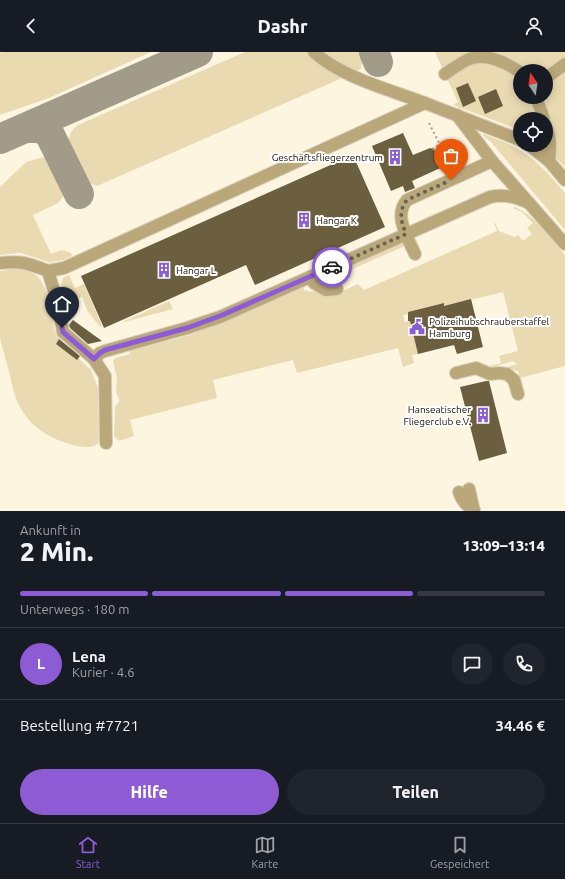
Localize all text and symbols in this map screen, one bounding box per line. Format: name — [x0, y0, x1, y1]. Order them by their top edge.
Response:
icon: back — [20, 15, 42, 37]
icon: person — [523, 15, 545, 37]
text: Dashr — [257, 16, 308, 36]
north arrow — [513, 64, 553, 104]
map controls — [513, 64, 553, 152]
button: locate — [513, 112, 553, 152]
pin — [434, 139, 468, 180]
icon: bag — [440, 145, 462, 167]
building icon: Geschäftsfliegerzentrum — [386, 148, 404, 166]
place label: Geschäftsfliegerzentrum — [272, 152, 383, 163]
building icon: Hangar K — [295, 211, 313, 229]
place label: Hangar K — [316, 215, 357, 226]
courier — [312, 247, 352, 287]
icon: car — [321, 256, 343, 278]
building icon: Hangar L — [155, 261, 173, 279]
place label: Hangar L — [176, 265, 216, 276]
pin — [45, 287, 79, 328]
icon: home — [51, 293, 73, 315]
place label: Polizeihubschrauberstaffel Hamburg — [429, 316, 550, 339]
public building icon: Polizeihubschrauberstaffel Hamburg — [408, 318, 426, 336]
place label: Hanseatischer Fliegerclub e.V. — [404, 404, 471, 427]
building icon: Hanseatischer Fliegerclub e.V. — [474, 406, 492, 424]
text: Ankunft in — [20, 523, 81, 537]
text: 2 Min. — [20, 537, 93, 566]
text: 13:09–13:14 — [462, 537, 545, 554]
text: Unterwegs · 180 m — [20, 602, 129, 616]
button: chat — [451, 643, 493, 685]
button: phone — [503, 643, 545, 685]
text: Lena — [72, 648, 106, 665]
text: L — [37, 655, 45, 672]
text: Kurier · 4.6 — [72, 665, 135, 679]
text: Bestellung #7721 — [20, 717, 139, 734]
text: 34.46 € — [495, 717, 545, 734]
button: Hilfe — [20, 769, 279, 815]
button: Teilen — [287, 769, 545, 815]
tab: Start — [76, 834, 100, 870]
tab: Karte — [252, 834, 278, 870]
tab: Gespeichert — [430, 834, 489, 870]

